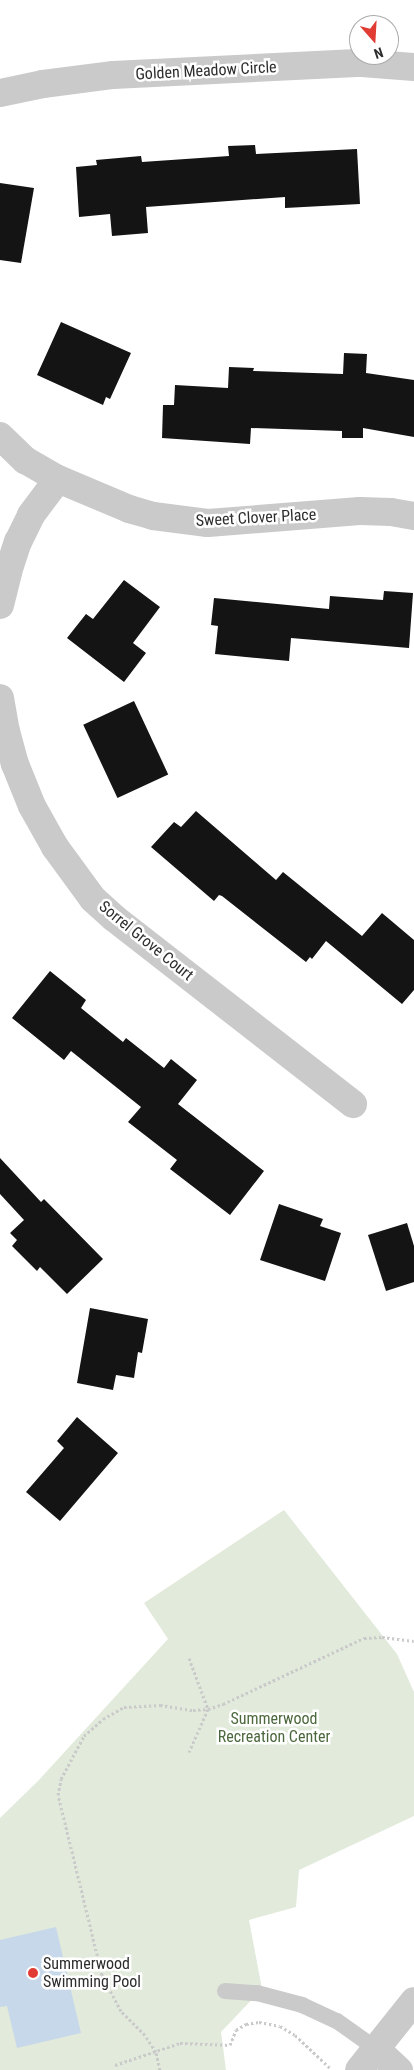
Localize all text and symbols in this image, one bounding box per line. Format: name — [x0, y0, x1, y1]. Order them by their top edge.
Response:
north arrow — [349, 15, 399, 65]
text: N — [372, 44, 385, 62]
street label: Golden Meadow Circle — [135, 58, 277, 84]
street label: Sweet Clover Place — [195, 505, 317, 531]
street label: Sorrel Grove Court — [95, 897, 197, 985]
park label: Summerwood Recreation Center — [218, 1709, 330, 1747]
place label: Summerwood Swimming Pool — [43, 1954, 141, 1992]
marker: Summerwood Swimming Pool — [27, 1967, 39, 1979]

